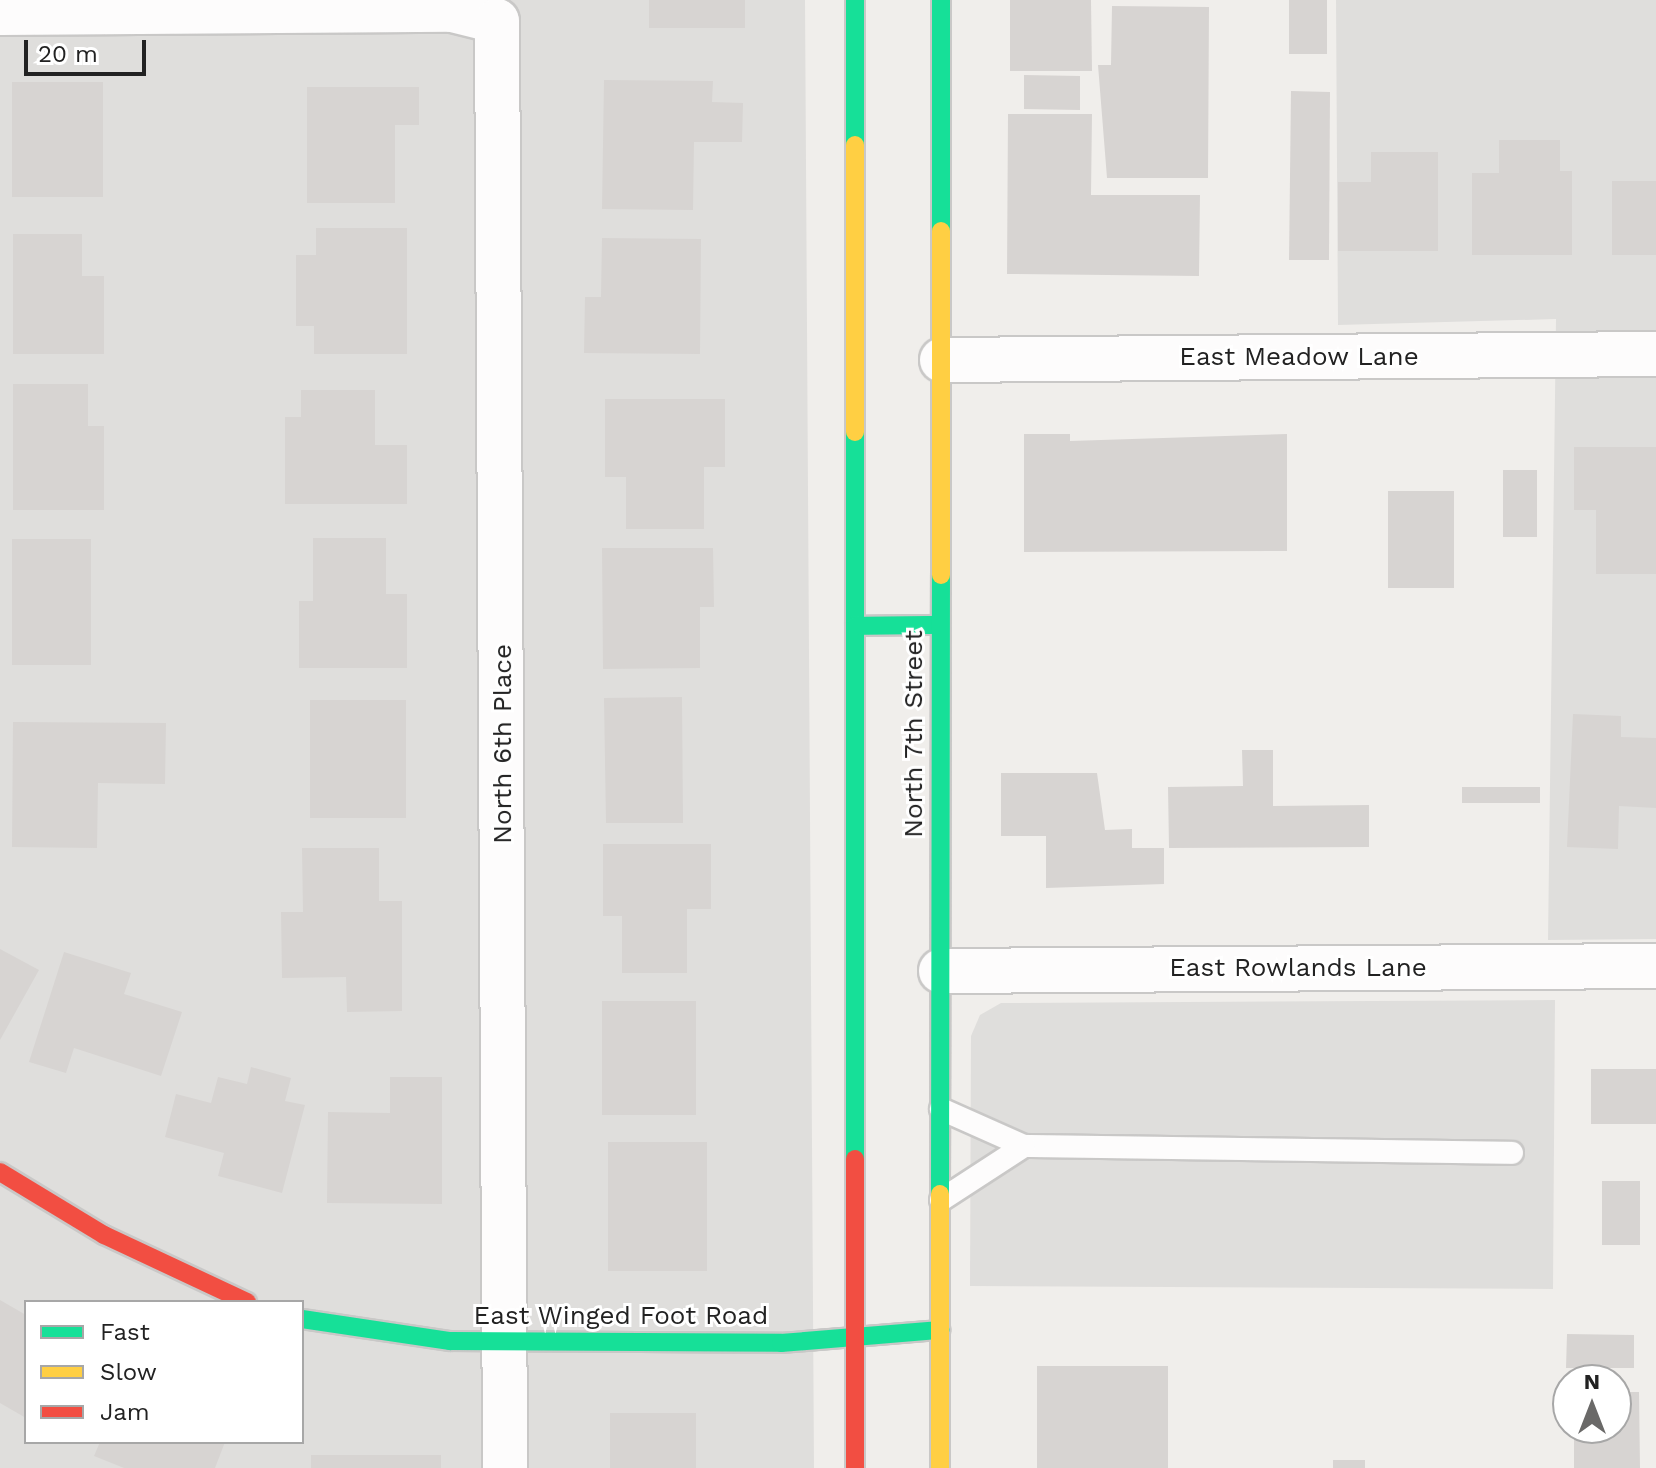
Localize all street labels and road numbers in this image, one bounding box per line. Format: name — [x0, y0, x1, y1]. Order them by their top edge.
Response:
street label: East Meadow Lane — [1179, 341, 1419, 373]
street label: North 7th Street — [898, 630, 930, 838]
street label: North 6th Place — [487, 644, 519, 844]
street label: East Rowlands Lane — [1169, 952, 1427, 984]
street label: East Winged Foot Road — [473, 1300, 769, 1332]

